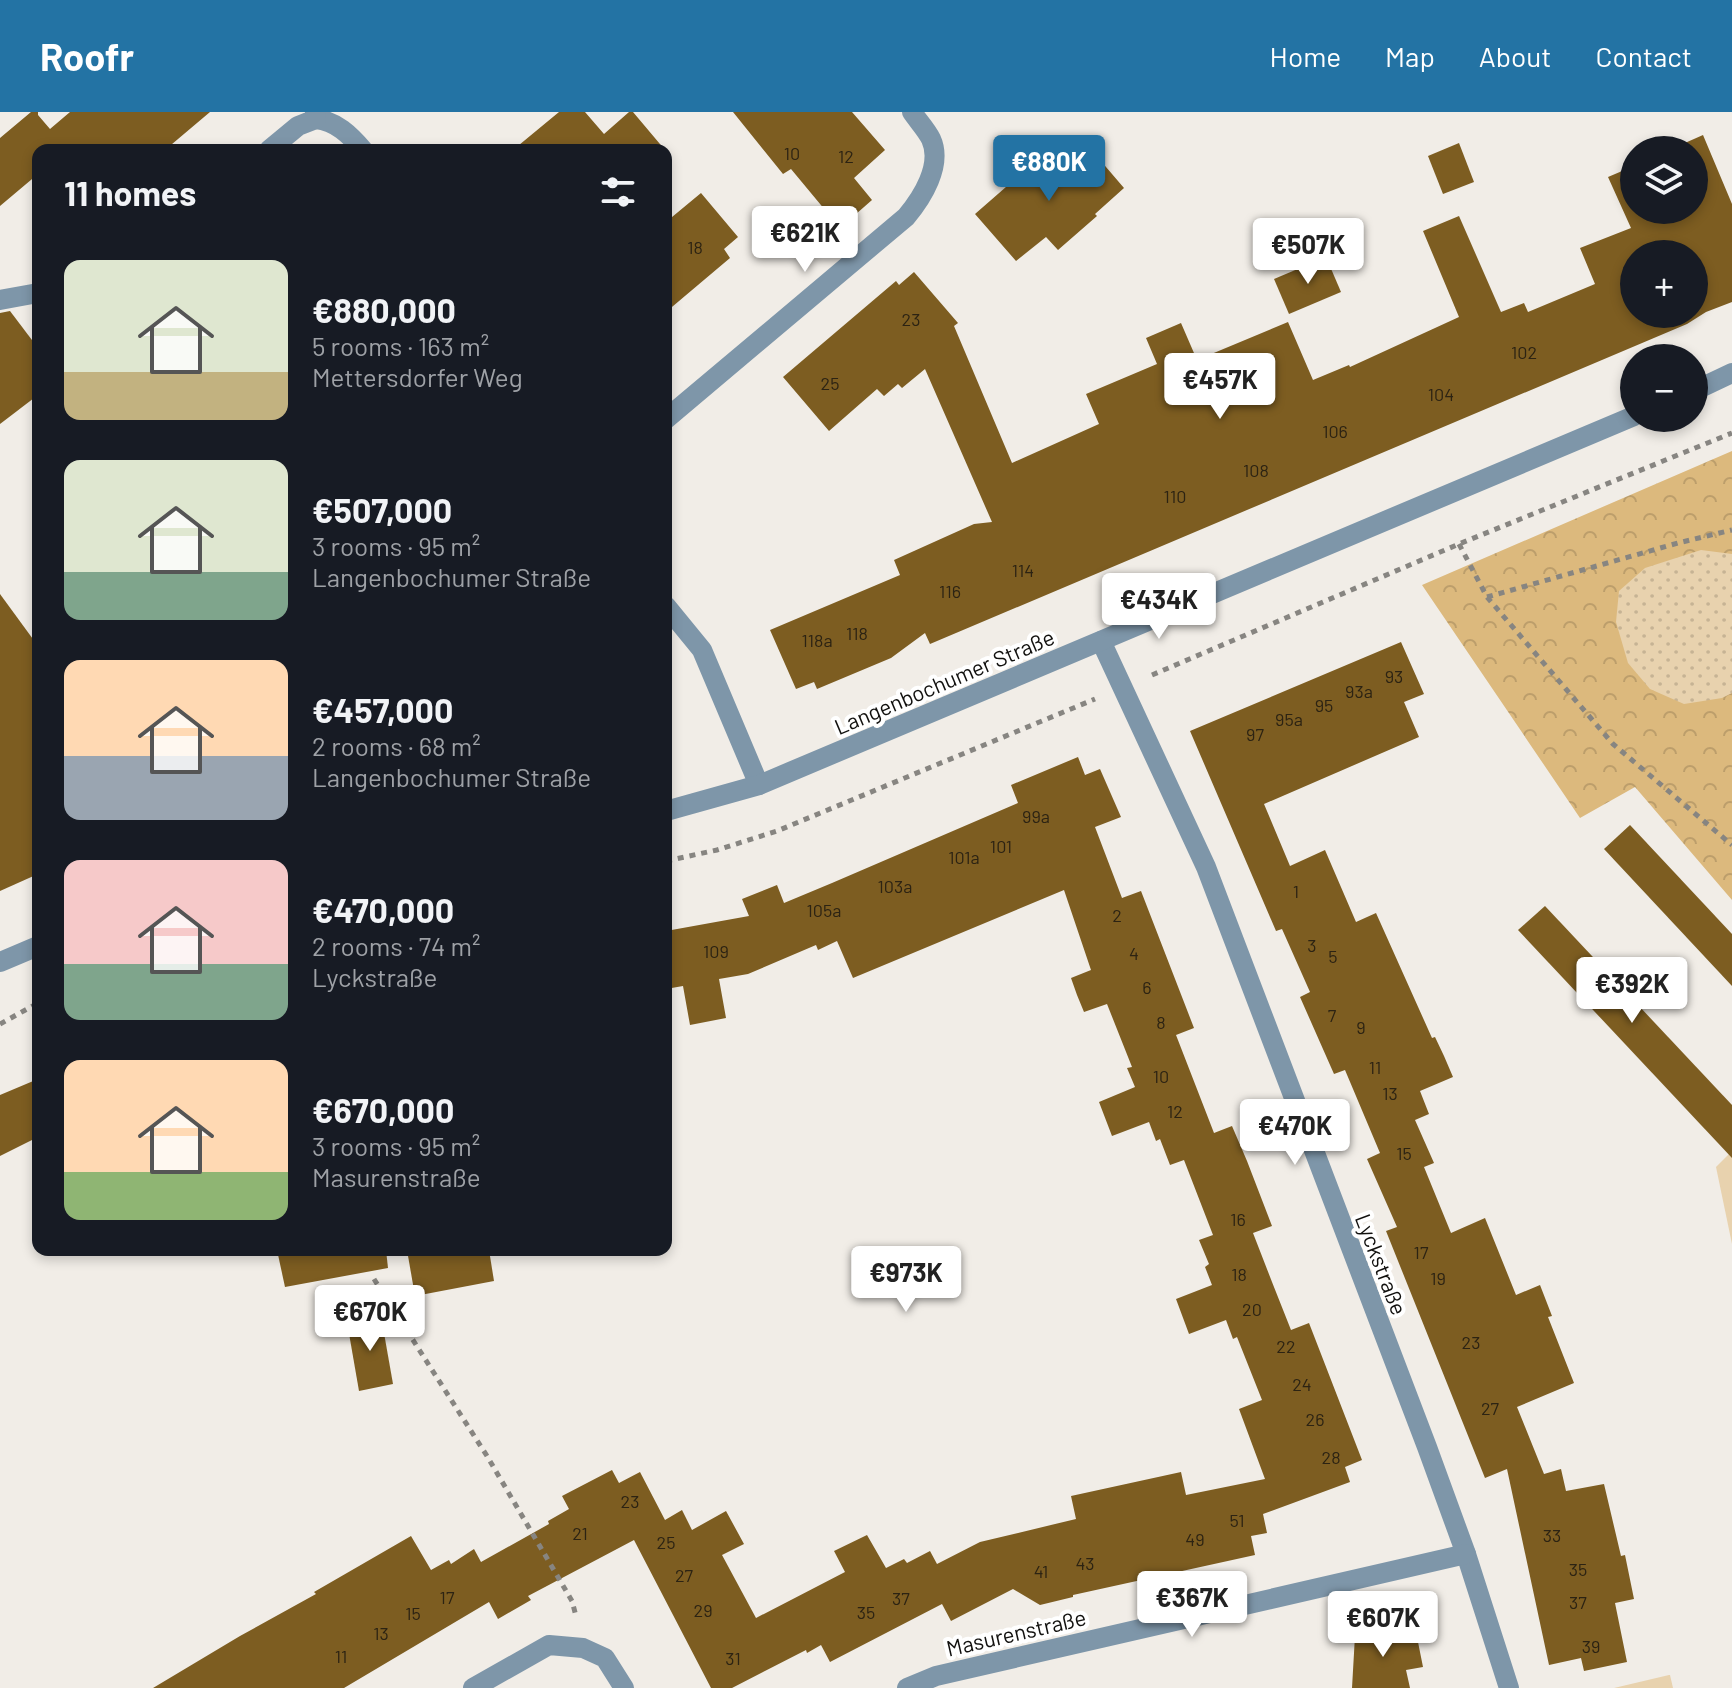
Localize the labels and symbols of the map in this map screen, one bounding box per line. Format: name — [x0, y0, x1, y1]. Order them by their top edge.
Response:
pin: €880K — [993, 135, 1105, 203]
house number: 10 — [784, 142, 800, 164]
house number: 12 — [838, 145, 854, 167]
pin: €621K — [749, 206, 861, 274]
pin: €507K — [1252, 218, 1364, 286]
house number: 18 — [687, 236, 703, 258]
house number: 23 — [902, 308, 920, 330]
house number: 102 — [1511, 341, 1537, 363]
pin: €457K — [1164, 353, 1276, 421]
house number: 25 — [821, 372, 839, 394]
house number: 104 — [1428, 383, 1454, 405]
house number: 106 — [1322, 420, 1348, 442]
house number: 108 — [1243, 459, 1269, 481]
house number: 110 — [1164, 485, 1186, 507]
house number: 114 — [1012, 559, 1034, 581]
pin: €434K — [1103, 573, 1215, 641]
house number: 116 — [939, 580, 961, 602]
house number: 118 — [846, 622, 868, 644]
street label: Langenbochumer Straße — [830, 623, 1058, 739]
house number: 118a — [801, 629, 833, 651]
house number: 93 — [1385, 665, 1403, 687]
house number: 93a — [1345, 680, 1373, 702]
house number: 95 — [1315, 694, 1333, 716]
house number: 95a — [1275, 708, 1303, 730]
house number: 97 — [1246, 723, 1264, 745]
house number: 99a — [1022, 805, 1050, 827]
house number: 101 — [990, 835, 1012, 857]
house number: 101a — [948, 846, 980, 868]
house number: 103a — [878, 875, 912, 897]
house number: 1 — [1293, 880, 1299, 902]
house number: 105a — [807, 899, 841, 921]
house number: 2 — [1112, 904, 1122, 926]
house number: 3 — [1307, 934, 1317, 956]
house number: 109 — [703, 940, 729, 962]
house number: 4 — [1129, 942, 1139, 964]
house number: 5 — [1328, 945, 1338, 967]
pin: €392K — [1576, 957, 1688, 1025]
house number: 6 — [1142, 976, 1152, 998]
house number: 7 — [1328, 1004, 1337, 1026]
house number: 8 — [1156, 1011, 1166, 1033]
house number: 9 — [1356, 1016, 1366, 1038]
house number: 11 — [1369, 1056, 1381, 1078]
house number: 10 — [1153, 1065, 1169, 1087]
house number: 13 — [1382, 1082, 1398, 1104]
pin: €470K — [1239, 1099, 1351, 1167]
house number: 12 — [1167, 1100, 1183, 1122]
house number: 15 — [1396, 1142, 1412, 1164]
house number: 16 — [1230, 1208, 1246, 1230]
street label: Lyckstraße — [1351, 1210, 1413, 1318]
house number: 17 — [1414, 1241, 1429, 1263]
pin: €973K — [850, 1246, 962, 1314]
house number: 18 — [1231, 1263, 1247, 1285]
house number: 19 — [1430, 1267, 1446, 1289]
pin: €670K — [314, 1285, 426, 1353]
house number: 20 — [1242, 1298, 1262, 1320]
house number: 23 — [1462, 1331, 1480, 1353]
house number: 22 — [1276, 1335, 1296, 1357]
house number: 24 — [1292, 1373, 1312, 1395]
house number: 27 — [1481, 1397, 1500, 1419]
house number: 26 — [1306, 1408, 1324, 1430]
house number: 28 — [1321, 1446, 1341, 1468]
house number: 23 — [621, 1490, 639, 1512]
house number: 51 — [1229, 1509, 1245, 1531]
house number: 21 — [572, 1522, 588, 1544]
house number: 33 — [1543, 1524, 1561, 1546]
house number: 49 — [1185, 1528, 1205, 1550]
house number: 25 — [657, 1531, 675, 1553]
house number: 43 — [1075, 1552, 1095, 1574]
house number: 35 — [1569, 1558, 1587, 1580]
house number: 41 — [1034, 1560, 1048, 1582]
house number: 27 — [675, 1564, 694, 1586]
pin: €367K — [1136, 1571, 1248, 1639]
house number: 17 — [440, 1586, 455, 1608]
house number: 37 — [892, 1587, 910, 1609]
pin: €607K — [1327, 1591, 1439, 1659]
house number: 37 — [1569, 1591, 1587, 1613]
house number: 29 — [693, 1599, 713, 1621]
house number: 35 — [857, 1601, 875, 1623]
house number: 15 — [405, 1602, 421, 1624]
street label: Masurenstraße — [944, 1603, 1088, 1661]
house number: 13 — [373, 1622, 389, 1644]
house number: 39 — [1582, 1635, 1600, 1657]
house number: 11 — [335, 1645, 347, 1667]
house number: 31 — [725, 1647, 741, 1669]

